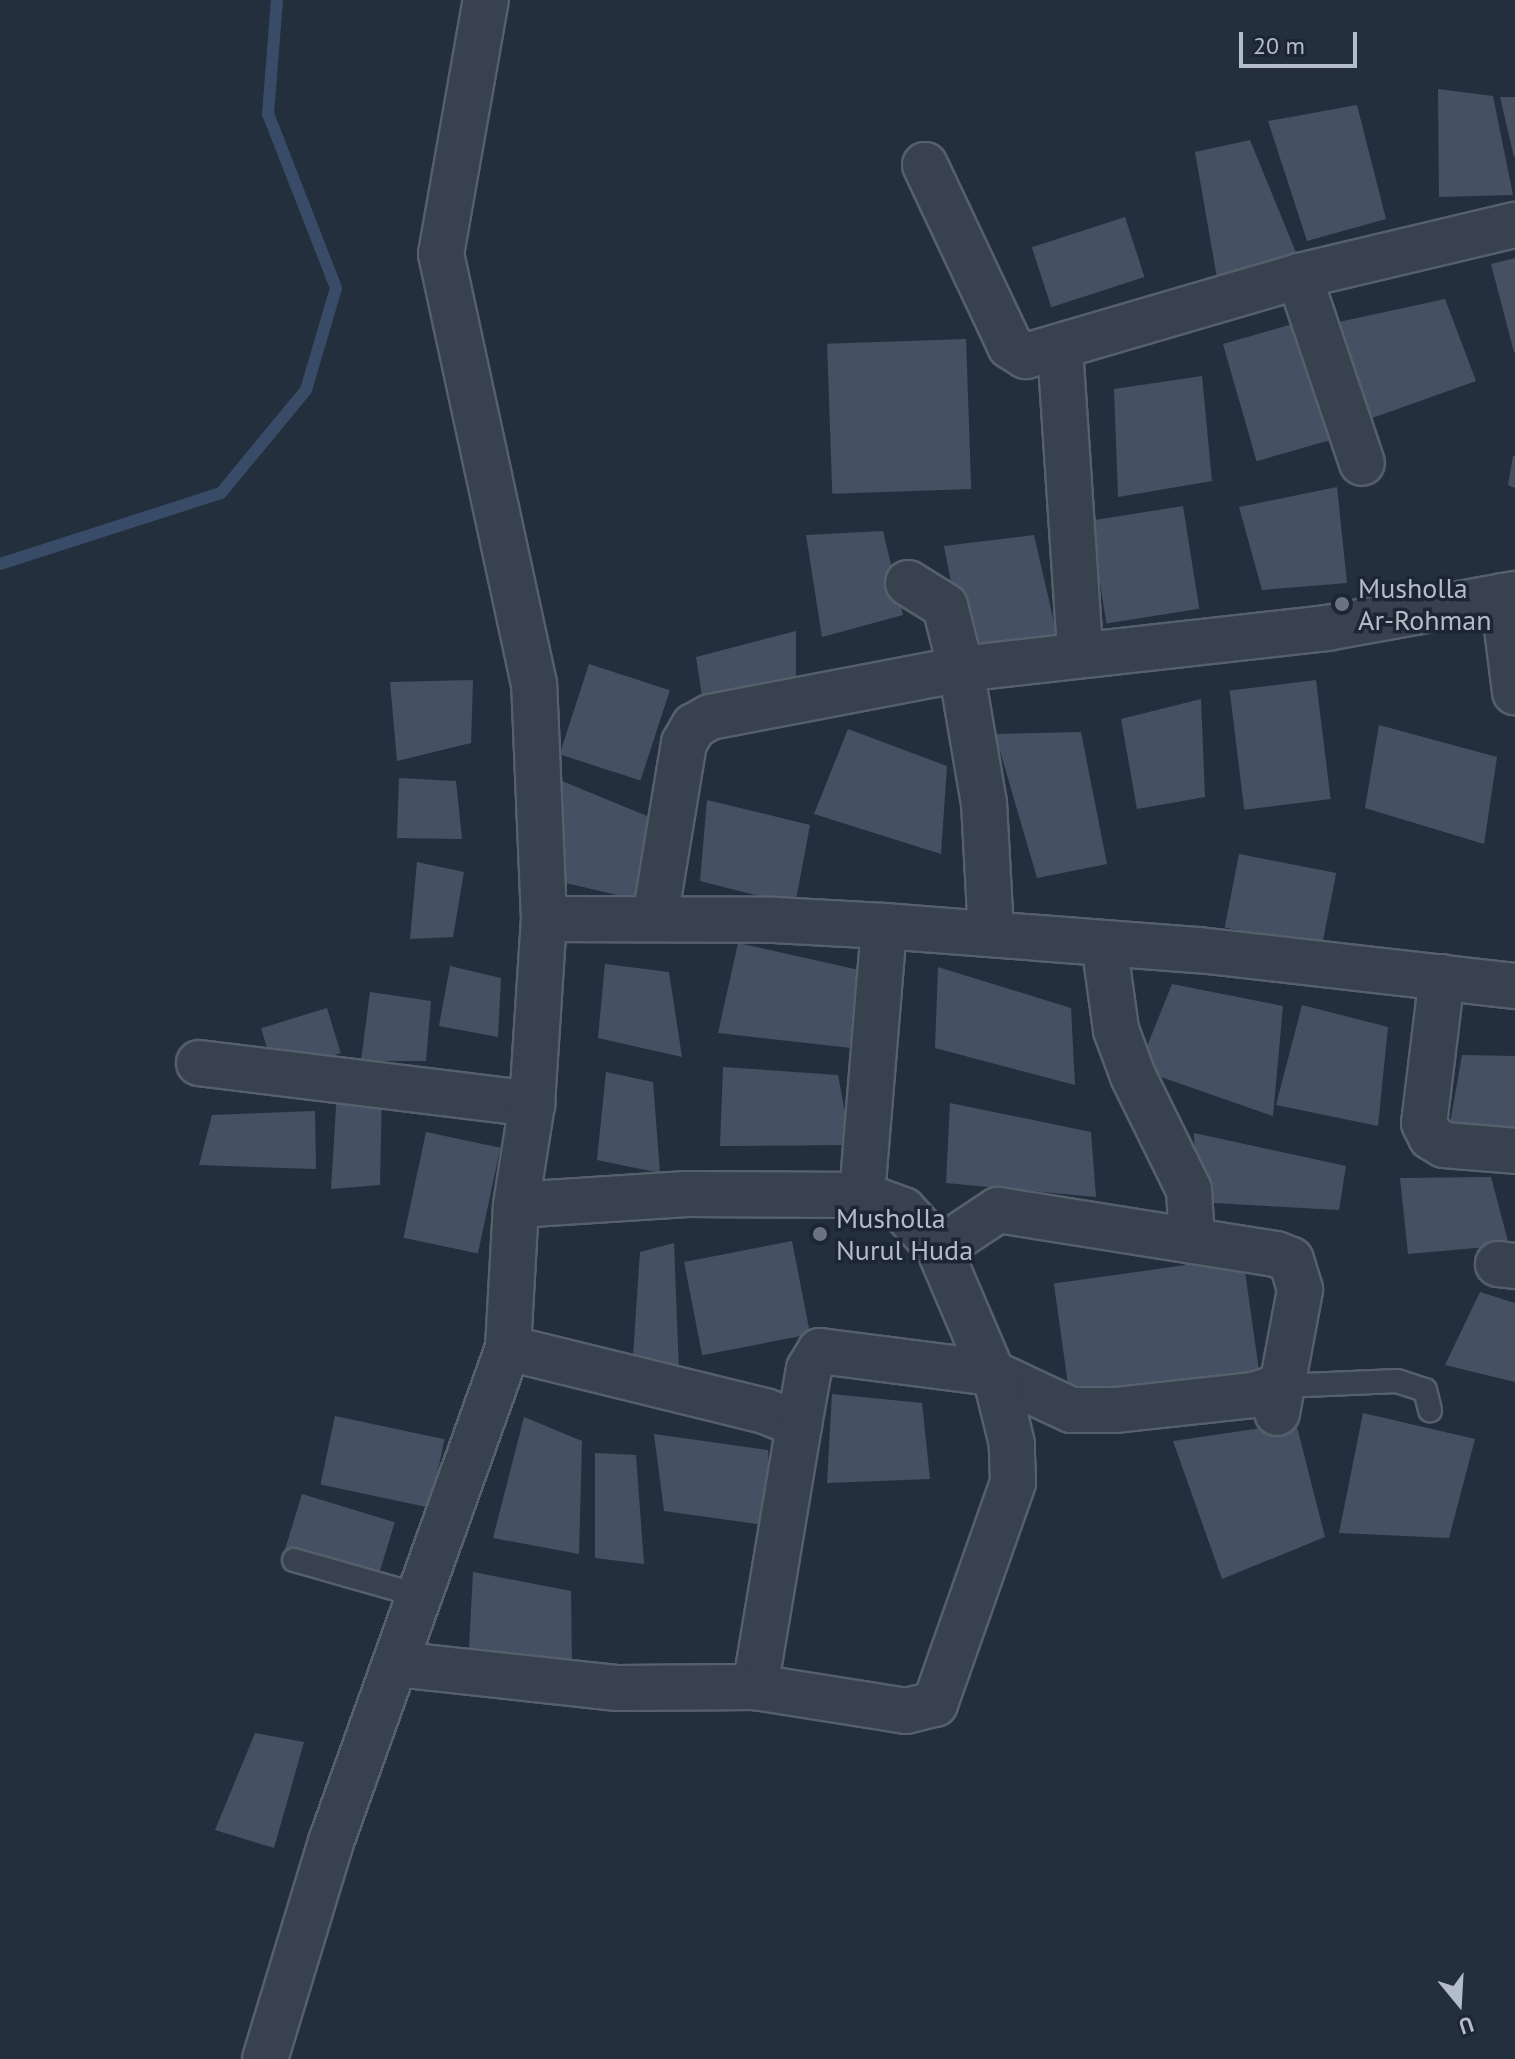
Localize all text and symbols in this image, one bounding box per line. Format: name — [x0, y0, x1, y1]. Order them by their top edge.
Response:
scale bar — [1243, 16, 1361, 66]
text: 20 m — [1253, 30, 1305, 61]
place label: Musholla Ar-Rohman — [1358, 571, 1492, 637]
marker: Musholla Ar-Rohman — [1333, 595, 1351, 613]
place label: Musholla Nurul Huda — [836, 1201, 973, 1267]
marker: Musholla Nurul Huda — [811, 1225, 829, 1243]
north arrow — [1419, 1963, 1499, 2043]
text: U — [1456, 2010, 1477, 2041]

